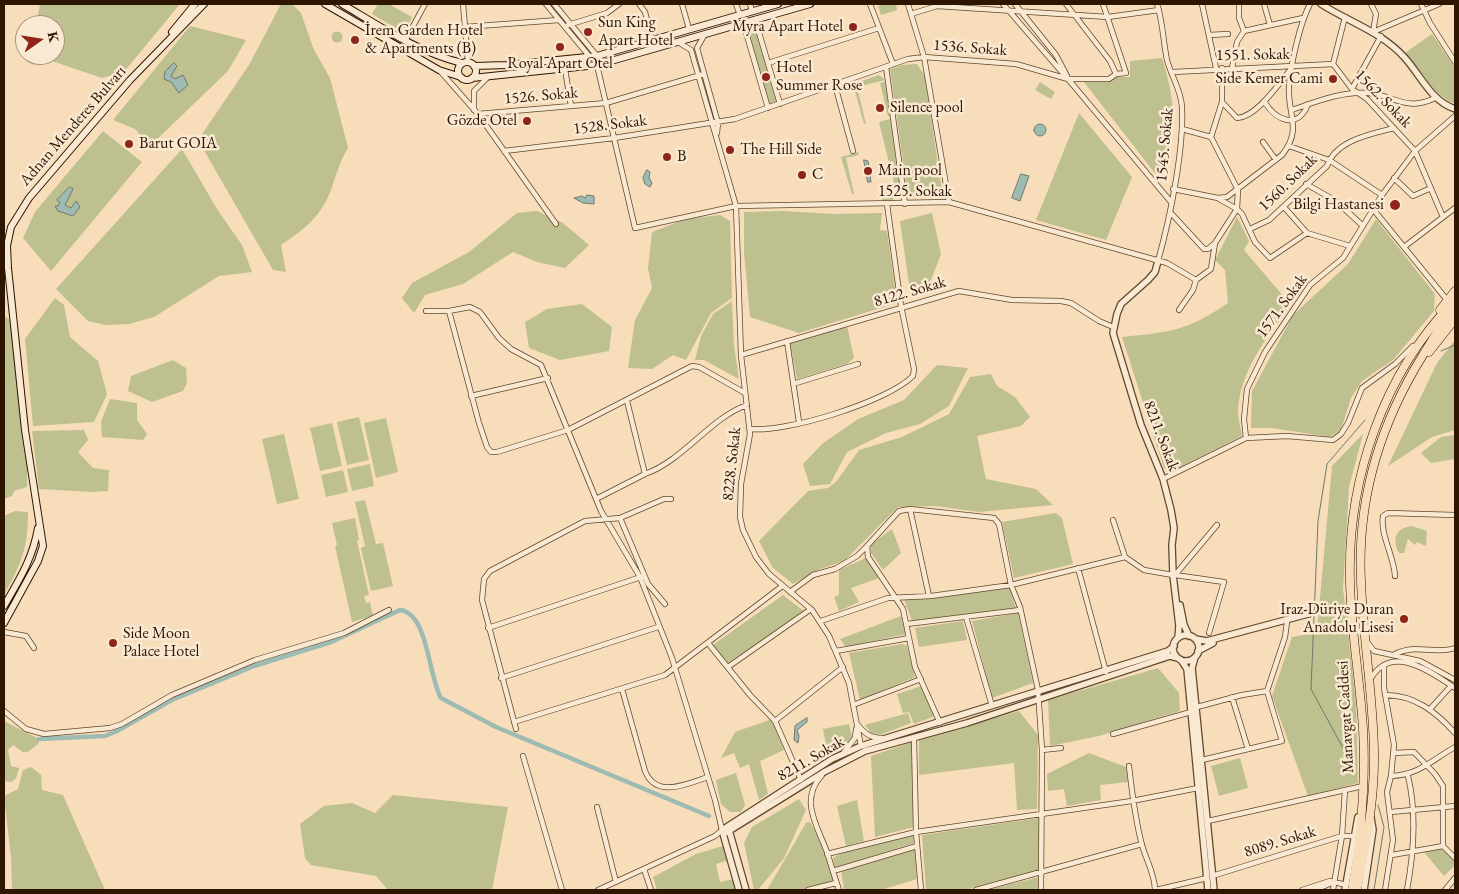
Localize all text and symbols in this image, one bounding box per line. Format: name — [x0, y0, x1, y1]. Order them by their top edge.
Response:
place label: Sun King Apart Hotel — [598, 13, 673, 51]
north arrow — [15, 15, 65, 65]
place label: Myra Apart Hotel — [732, 17, 843, 37]
place label: İrem Garden Hotel & Apartments (B) — [365, 21, 483, 59]
marker: Myra Apart Hotel — [847, 21, 859, 33]
marker: Sun King Apart Hotel — [582, 26, 594, 38]
text: K — [44, 30, 64, 44]
marker: İrem Garden Hotel & Apartments (B) — [349, 34, 361, 46]
street label: 1536. Sokak — [932, 36, 1008, 60]
marker: Royal Apart Otel — [554, 41, 566, 53]
street label: 1551. Sokak — [1216, 45, 1290, 65]
place label: Royal Apart Otel — [507, 54, 613, 74]
place label: Hotel Summer Rose — [776, 58, 862, 96]
street label: Adnan Menderes Bulvarı — [16, 62, 130, 190]
street label: 1562. Sokak — [1350, 66, 1416, 132]
place label: Side Kemer Cami — [1216, 69, 1323, 89]
marker: Hotel Summer Rose — [760, 71, 772, 83]
marker: Side Kemer Cami — [1327, 73, 1339, 85]
street label: 1526. Sokak — [503, 83, 579, 109]
place label: Silence pool — [890, 98, 963, 118]
marker: Silence pool — [874, 102, 886, 114]
street label: 1545. Sokak — [1152, 107, 1178, 183]
place label: Gözde Otel — [447, 111, 517, 131]
street label: 1528. Sokak — [572, 111, 648, 139]
marker: Gözde Otel — [521, 115, 533, 127]
place label: Barut GOIA — [139, 134, 217, 154]
marker: Barut GOIA — [123, 138, 135, 150]
place label: The Hill Side — [740, 140, 822, 160]
marker: The Hill Side — [724, 144, 736, 156]
place label: B — [677, 147, 686, 167]
street label: 1560. Sokak — [1255, 150, 1321, 216]
marker: B — [661, 151, 673, 163]
place label: Main pool — [878, 161, 942, 181]
place label: C — [812, 165, 823, 185]
marker: Main pool — [862, 165, 874, 177]
marker: C — [796, 169, 808, 181]
street label: 1525. Sokak — [878, 182, 952, 202]
place label: Bilgi Hastanesi — [1293, 195, 1384, 215]
marker: Bilgi Hastanesi — [1388, 198, 1402, 212]
street label: 1571. Sokak — [1252, 270, 1312, 342]
street label: 8122. Sokak — [872, 273, 948, 311]
street label: 8211. Sokak — [1139, 398, 1183, 474]
street label: 8228. Sokak — [719, 426, 745, 502]
place label: Iraz-Düriye Duran Anadolu Lisesi — [1280, 600, 1394, 638]
marker: Iraz-Düriye Duran Anadolu Lisesi — [1398, 613, 1410, 625]
place label: Side Moon Palace Hotel — [123, 624, 199, 662]
marker: Side Moon Palace Hotel — [107, 637, 119, 649]
street label: Manavgat Caddesi — [1333, 660, 1359, 774]
street label: 8211. Sokak — [774, 732, 848, 786]
street label: 8089. Sokak — [1242, 822, 1318, 862]

